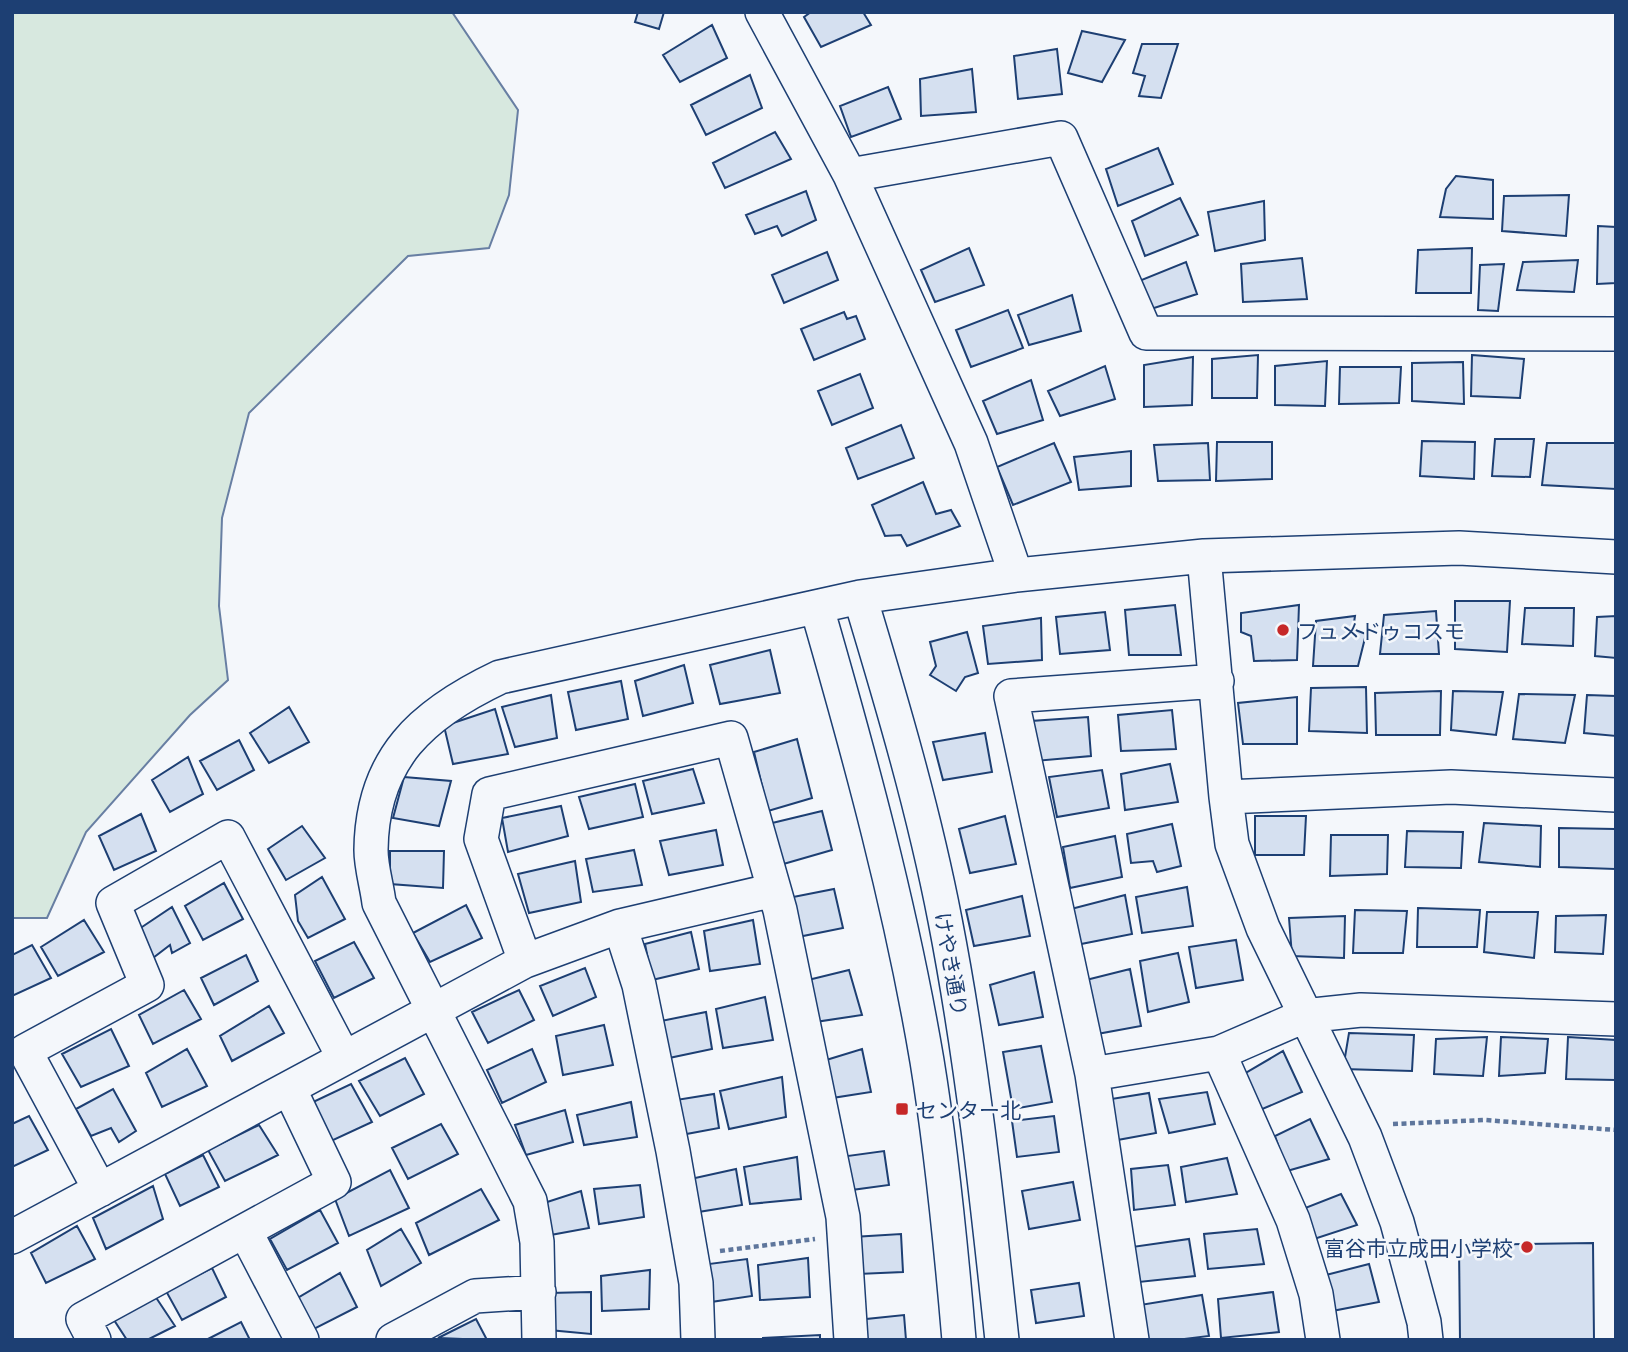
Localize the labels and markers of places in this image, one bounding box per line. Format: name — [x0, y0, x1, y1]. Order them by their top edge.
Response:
place label: フュメドゥコスモ — [1297, 618, 1465, 643]
marker: フュメドゥコスモ — [1275, 622, 1291, 638]
place label: センター北 — [916, 1097, 1021, 1122]
marker: センター北 — [894, 1101, 910, 1117]
place label: 富谷市立成田小学校 — [1324, 1235, 1513, 1260]
marker: 富谷市立成田小学校 — [1519, 1239, 1535, 1255]

